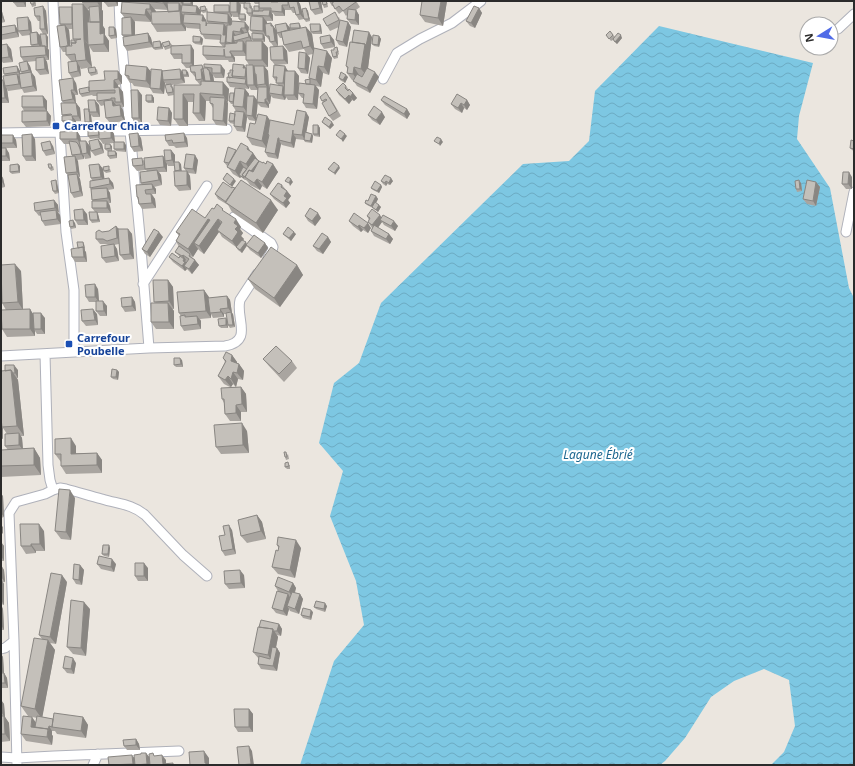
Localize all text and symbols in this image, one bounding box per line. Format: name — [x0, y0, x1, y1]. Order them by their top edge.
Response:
north arrow — [799, 16, 839, 56]
text: N — [800, 32, 817, 44]
place label: Carrefour Chica — [64, 118, 150, 133]
marker: Carrefour Chica — [51, 121, 61, 131]
place label: Carrefour Poubelle — [77, 330, 130, 358]
marker: Carrefour Poubelle — [64, 339, 74, 349]
water label: Lagune Ébrié — [563, 446, 633, 463]

